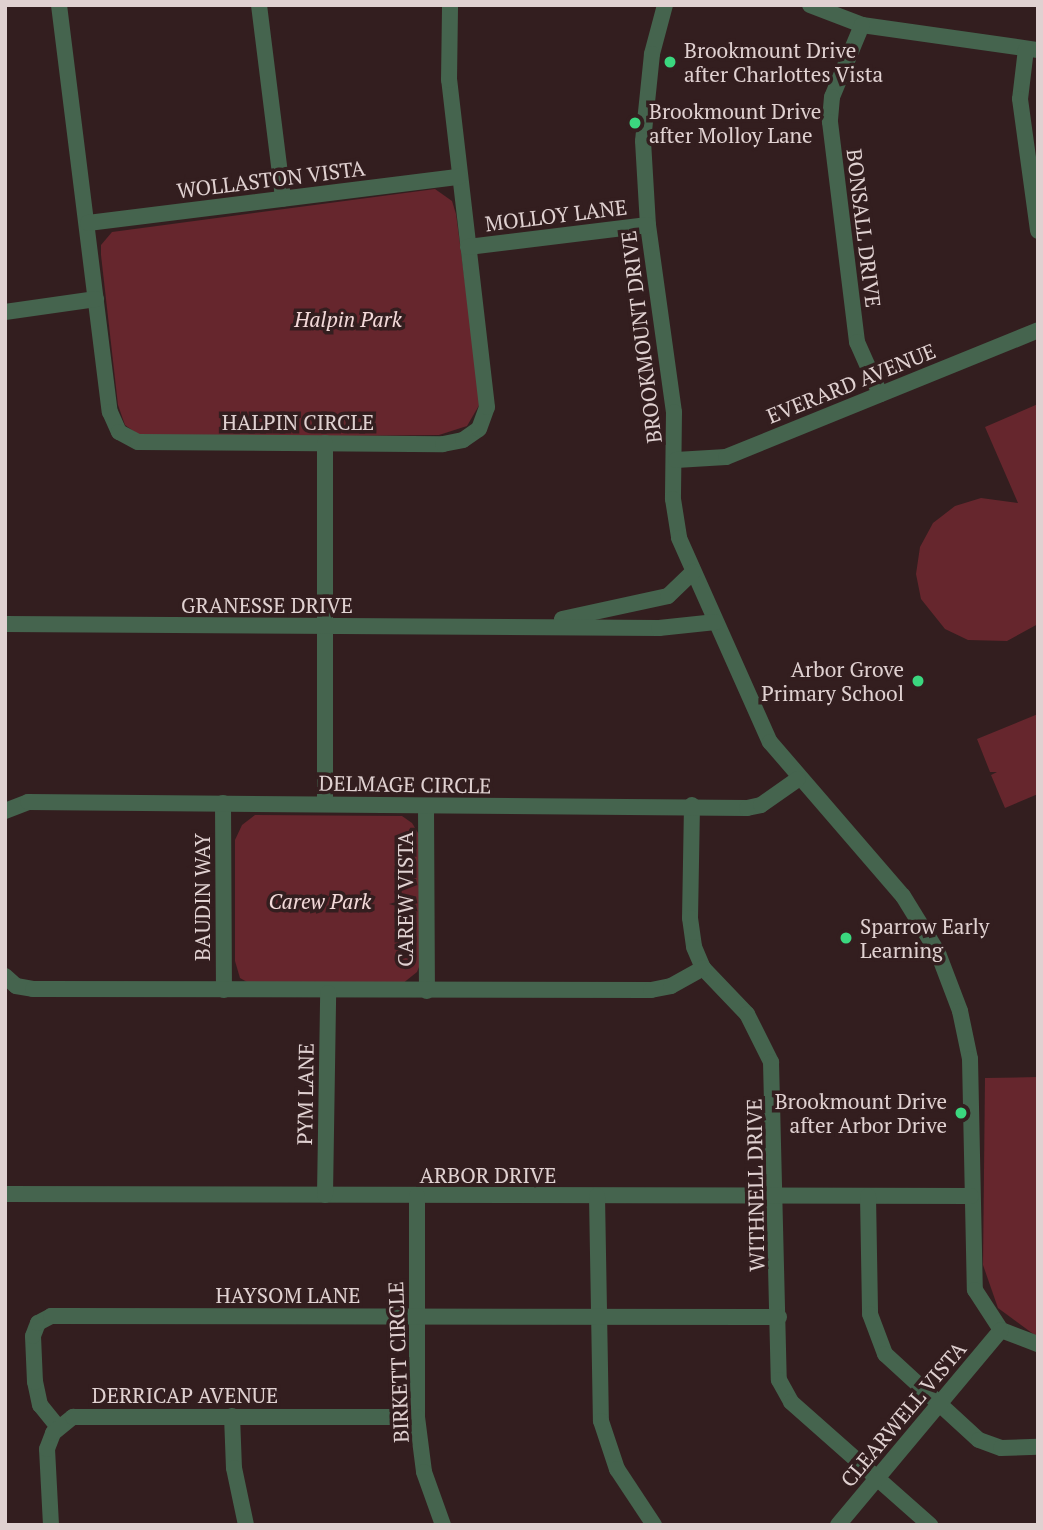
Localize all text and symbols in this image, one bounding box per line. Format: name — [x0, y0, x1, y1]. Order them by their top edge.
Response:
place label: Brookmount Drive after Charlottes Vista — [684, 37, 884, 87]
marker: Brookmount Drive after Charlottes Vista — [662, 54, 678, 70]
place label: Brookmount Drive after Molloy Lane — [649, 98, 821, 148]
marker: Brookmount Drive after Molloy Lane — [627, 115, 643, 131]
street label: BONSALL DRIVE — [842, 147, 886, 309]
street label: WOLLASTON VISTA — [175, 155, 367, 203]
street label: MOLLOY LANE — [483, 194, 629, 236]
street label: BROOKMOUNT DRIVE — [615, 229, 667, 445]
park label: Halpin Park — [294, 306, 402, 332]
street label: EVERARD AVENUE — [763, 338, 939, 428]
street label: HALPIN CIRCLE — [222, 409, 374, 435]
street label: GRANESSE DRIVE — [181, 592, 353, 618]
place label: Arbor Grove Primary School — [761, 656, 904, 706]
marker: Arbor Grove Primary School — [910, 673, 926, 689]
street label: DELMAGE CIRCLE — [318, 770, 492, 798]
street label: CAREW VISTA — [392, 831, 418, 967]
street label: BAUDIN WAY — [189, 833, 215, 961]
park label: Carew Park — [269, 888, 371, 914]
place label: Sparrow Early Learning — [860, 913, 989, 963]
marker: Sparrow Early Learning — [838, 930, 854, 946]
street label: PYM LANE — [292, 1043, 318, 1145]
place label: Brookmount Drive after Arbor Drive — [775, 1088, 947, 1138]
street label: WITHNELL DRIVE — [741, 1098, 769, 1272]
marker: Brookmount Drive after Arbor Drive — [953, 1105, 969, 1121]
street label: ARBOR DRIVE — [420, 1162, 556, 1188]
street label: BIRKETT CIRCLE — [383, 1281, 413, 1443]
street label: HAYSOM LANE — [216, 1282, 360, 1308]
street label: CLEARWELL VISTA — [835, 1336, 971, 1492]
street label: DERRICAP AVENUE — [92, 1382, 278, 1408]

